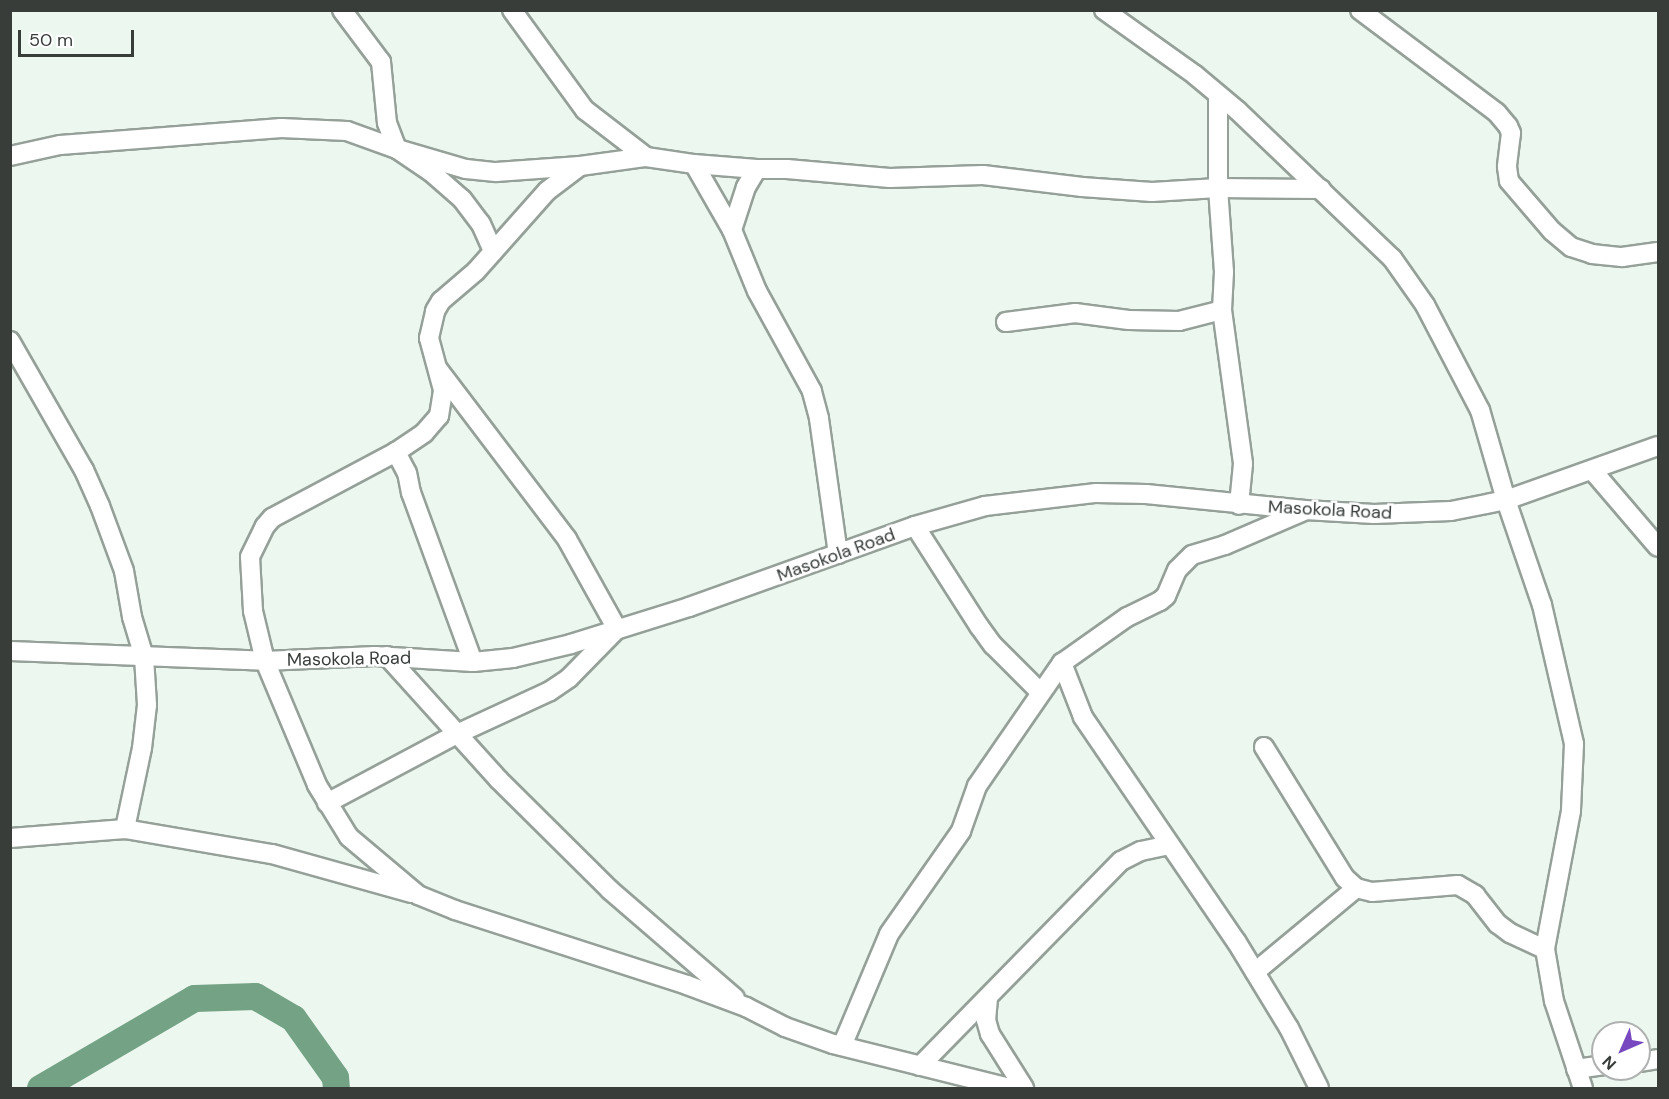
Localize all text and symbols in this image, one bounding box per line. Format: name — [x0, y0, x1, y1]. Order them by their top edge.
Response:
scale bar — [21, 18, 136, 56]
text: 50 m — [29, 28, 73, 52]
street label: Masokola Road — [1267, 496, 1393, 524]
street label: Masokola Road — [774, 524, 898, 586]
street label: Masokola Road — [287, 647, 411, 671]
north arrow — [1591, 1021, 1651, 1081]
text: N — [1598, 1051, 1621, 1074]

